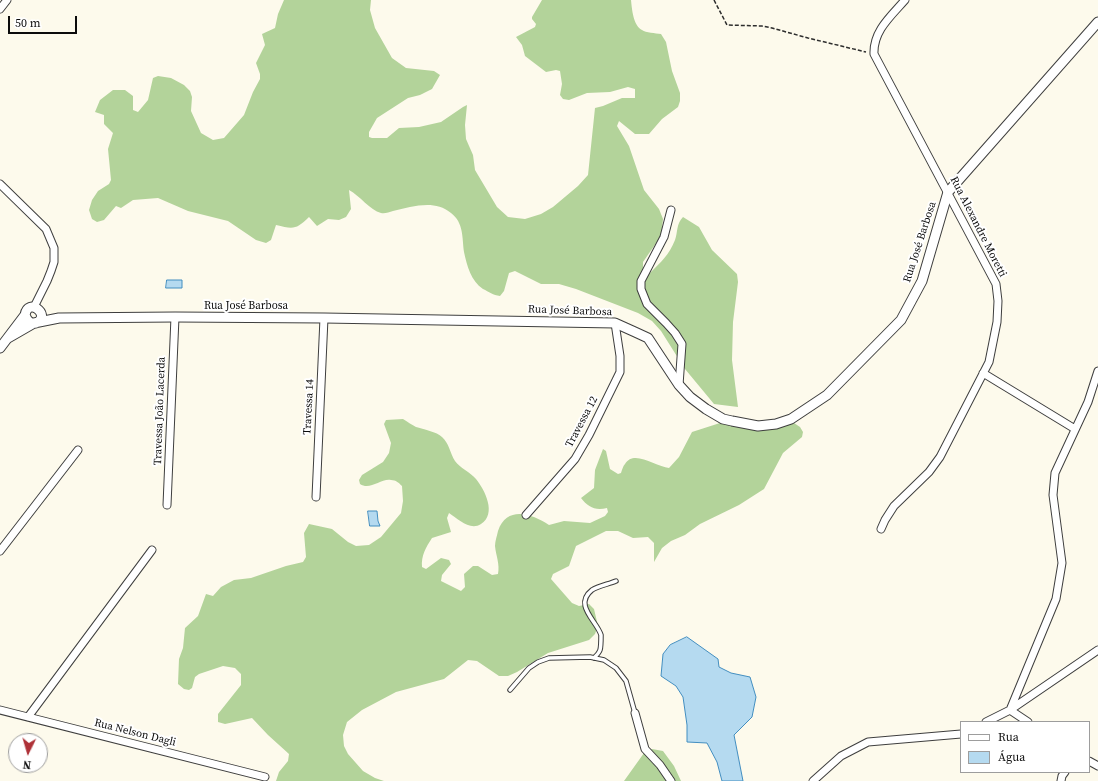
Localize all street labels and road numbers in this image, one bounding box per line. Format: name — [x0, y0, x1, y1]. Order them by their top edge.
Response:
street label: Rua Alexandre Moretti — [947, 175, 1009, 279]
street label: Rua José Barbosa — [901, 200, 939, 284]
street label: Rua José Barbosa — [204, 299, 288, 313]
street label: Rua José Barbosa — [528, 303, 612, 319]
street label: Travessa João Lacerda — [152, 357, 168, 465]
street label: Travessa 14 — [301, 379, 317, 435]
street label: Travessa 12 — [563, 394, 601, 450]
street label: Rua Nelson Dagli — [93, 716, 177, 750]

